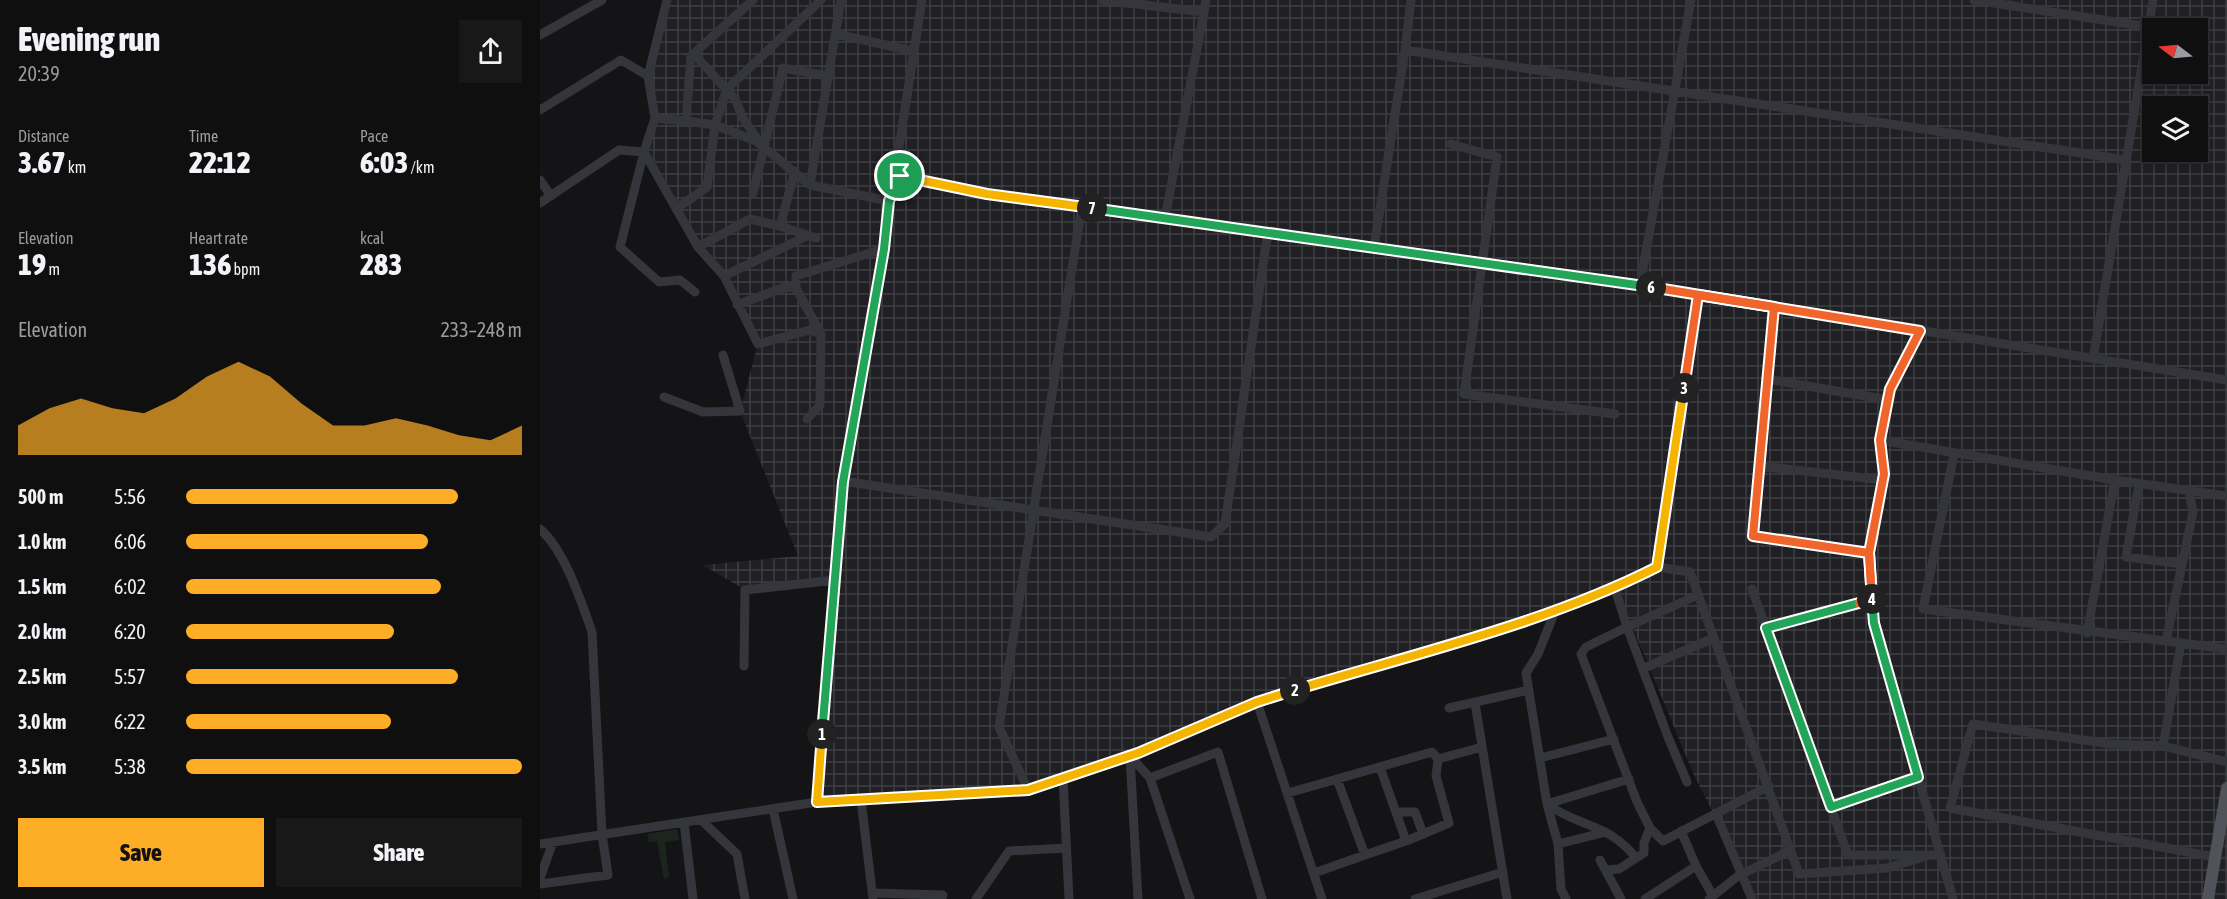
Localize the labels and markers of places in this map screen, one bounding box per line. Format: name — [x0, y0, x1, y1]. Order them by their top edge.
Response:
pin — [874, 150, 925, 201]
pin: 7 — [1077, 193, 1107, 223]
pin: 6 — [1636, 272, 1666, 302]
pin: 3 — [1669, 373, 1699, 403]
pin: 4 — [1857, 584, 1887, 614]
pin: 2 — [1280, 675, 1310, 705]
pin: 1 — [807, 719, 837, 749]

